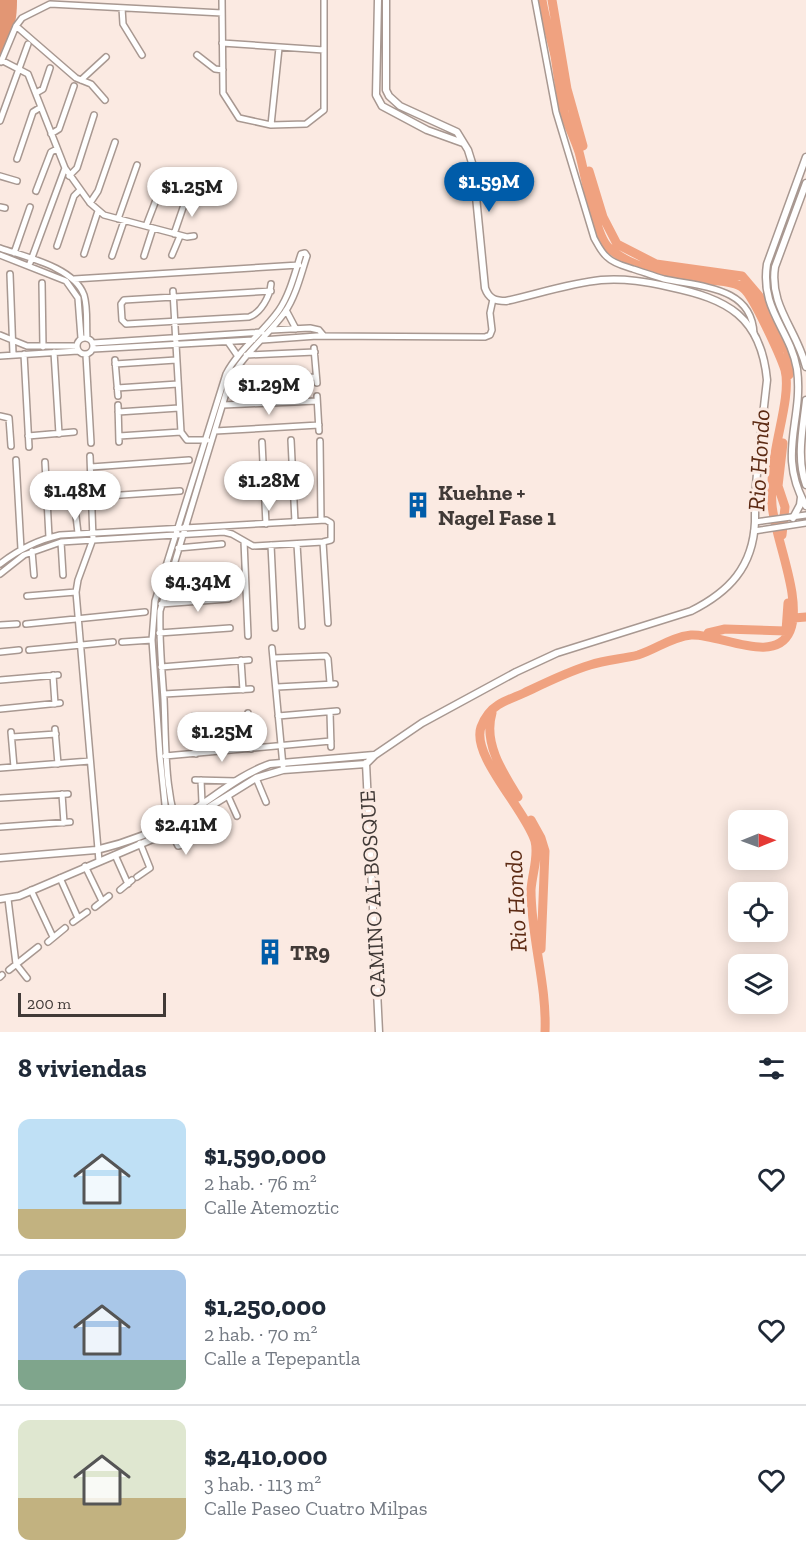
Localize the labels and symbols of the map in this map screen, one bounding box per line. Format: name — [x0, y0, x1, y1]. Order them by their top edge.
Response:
pin: $1.59M — [440, 162, 538, 213]
pin: $1.25M — [143, 167, 241, 218]
pin: $1.29M — [220, 365, 318, 416]
water label: Rio Hondo — [741, 408, 776, 512]
pin: $1.28M — [220, 461, 318, 512]
pin: $1.48M — [26, 471, 124, 522]
place label: Kuehne + Nagel Fase 1 — [438, 479, 556, 531]
building icon: Kuehne + Nagel Fase 1 — [403, 490, 433, 520]
pin: $4.34M — [149, 562, 247, 613]
pin: $1.25M — [173, 712, 271, 763]
street label: CAMINO AL BOSQUE — [354, 790, 391, 998]
pin: $2.41M — [137, 805, 235, 856]
north arrow — [728, 810, 788, 870]
water label: Rio Hondo — [498, 849, 533, 953]
building icon: TR9 — [255, 937, 285, 967]
place label: TR9 — [290, 939, 330, 966]
scale bar — [18, 990, 166, 1018]

